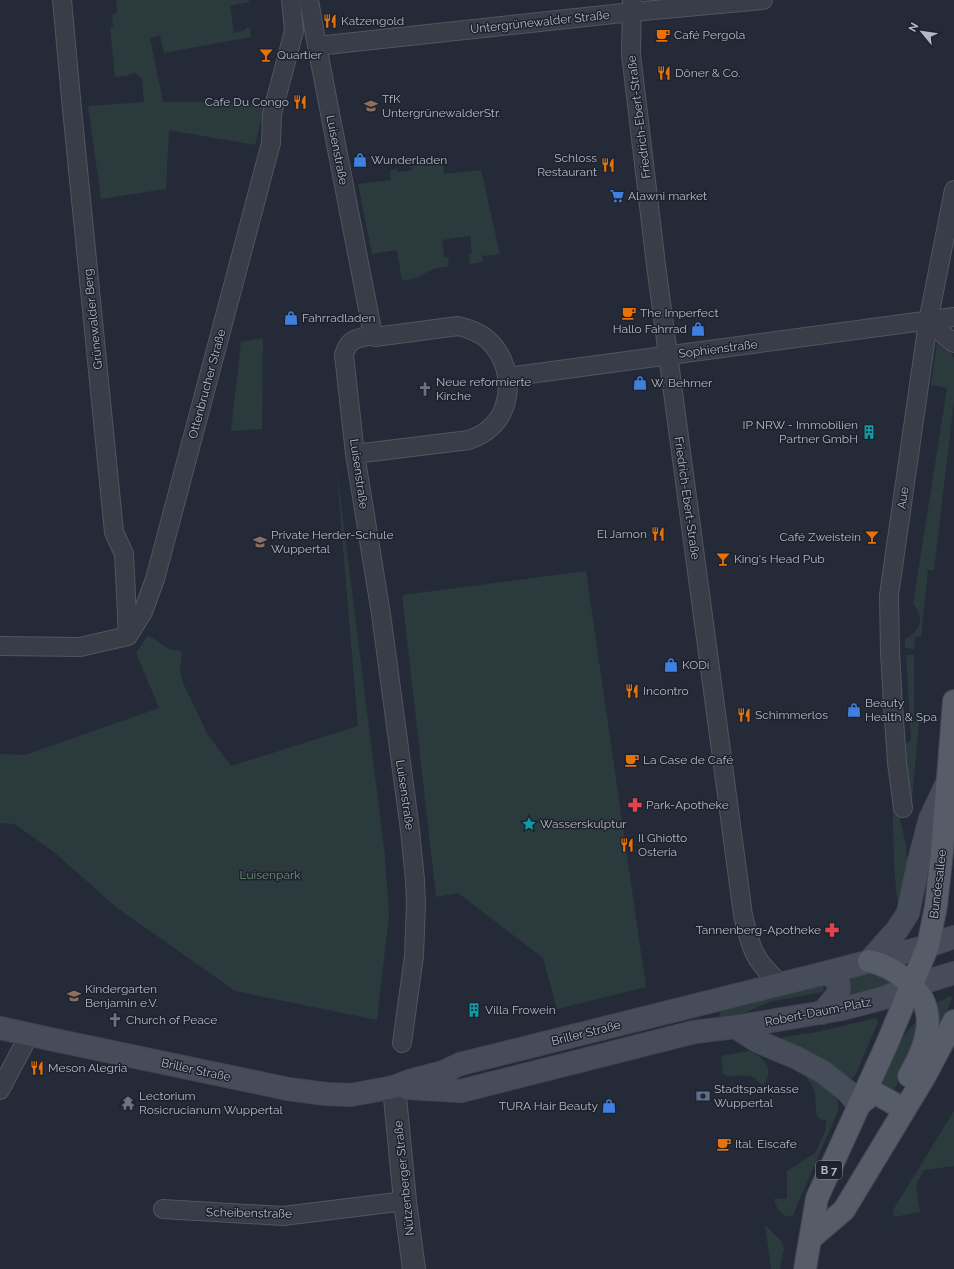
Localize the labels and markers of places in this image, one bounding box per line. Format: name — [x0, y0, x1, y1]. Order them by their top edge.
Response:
restaurant icon: Katzengold — [322, 13, 338, 29]
place label: Katzengold — [341, 14, 404, 28]
cafe icon: Café Pergola — [655, 27, 671, 43]
place label: Café Pergola — [674, 28, 745, 42]
bar icon: Quartier — [258, 47, 274, 63]
place label: Quartier — [277, 48, 323, 62]
restaurant icon: Döner & Co. — [656, 65, 672, 81]
place label: Döner & Co. — [675, 66, 740, 80]
place label: TfK UntergrünewalderStr. — [382, 92, 500, 120]
restaurant icon: Cafe Du Congo — [292, 94, 308, 110]
place label: Cafe Du Congo — [205, 95, 289, 109]
school or university icon: TfK UntergrünewalderStr. — [363, 98, 379, 114]
place label: Schloss Restaurant — [537, 151, 597, 179]
shop icon: Wunderladen — [352, 152, 368, 168]
place label: Wunderladen — [371, 153, 447, 167]
restaurant icon: Schloss Restaurant — [600, 157, 616, 173]
supermarket icon: Alawni market — [609, 188, 625, 204]
place label: Alawni market — [628, 189, 707, 203]
cafe icon: The Imperfect — [621, 305, 637, 321]
place label: The Imperfect — [640, 306, 719, 320]
shop icon: Fahrradladen — [283, 310, 299, 326]
place label: Fahrradladen — [302, 311, 376, 325]
shop icon: Hallo Fahrrad — [690, 321, 706, 337]
place label: Hallo Fahrrad — [613, 322, 687, 336]
place label: Neue reformierte Kirche — [436, 375, 531, 403]
shop icon: W. Behmer — [632, 375, 648, 391]
place label: W. Behmer — [651, 376, 713, 390]
church icon: Neue reformierte Kirche — [417, 381, 433, 397]
place label: IP NRW - Immobilien Partner GmbH — [743, 418, 858, 446]
building icon: IP NRW - Immobilien Partner GmbH — [861, 424, 877, 440]
restaurant icon: El Jamon — [650, 526, 666, 542]
place label: El Jamon — [597, 527, 647, 541]
place label: Private Herder-Schule Wuppertal — [271, 528, 394, 556]
bar icon: Café Zweistein — [864, 529, 880, 545]
place label: Café Zweistein — [779, 530, 861, 544]
school or university icon: Private Herder-Schule Wuppertal — [252, 534, 268, 550]
bar icon: King's Head Pub — [715, 551, 731, 567]
place label: King's Head Pub — [734, 552, 825, 566]
shop icon: KODi — [663, 657, 679, 673]
place label: KODi — [682, 658, 709, 672]
restaurant icon: Incontro — [624, 683, 640, 699]
place label: Incontro — [643, 684, 689, 698]
place label: Beauty Health & Spa — [865, 696, 937, 724]
shop icon: Beauty Health & Spa — [846, 702, 862, 718]
restaurant icon: Schimmerlos — [736, 707, 752, 723]
place label: Schimmerlos — [755, 708, 828, 722]
cafe icon: La Case de Café — [624, 752, 640, 768]
place label: La Case de Café — [643, 753, 733, 767]
pharmacy icon: Park-Apotheke — [627, 797, 643, 813]
place label: Park-Apotheke — [646, 798, 729, 812]
place icon: Wasserskulptur — [521, 816, 537, 832]
place label: Wasserskulptur — [540, 817, 627, 831]
place label: Il Ghiotto Osteria — [638, 831, 687, 859]
restaurant icon: Il Ghiotto Osteria — [619, 837, 635, 853]
pharmacy icon: Tannenberg-Apotheke — [824, 922, 840, 938]
place label: Tannenberg-Apotheke — [696, 923, 821, 937]
place label: Kindergarten Benjamin e.V. — [85, 982, 158, 1010]
school or university icon: Kindergarten Benjamin e.V. — [66, 988, 82, 1004]
building icon: Villa Frowein — [466, 1002, 482, 1018]
place label: Villa Frowein — [485, 1003, 556, 1017]
church icon: Church of Peace — [107, 1012, 123, 1028]
place label: Church of Peace — [126, 1013, 217, 1027]
restaurant icon: Meson Alegria — [29, 1060, 45, 1076]
place label: Meson Alegria — [48, 1061, 127, 1075]
place label: Stadtsparkasse Wuppertal — [714, 1082, 799, 1110]
bank icon: Stadtsparkasse Wuppertal — [695, 1088, 711, 1104]
place label: Lectorium Rosicrucianum Wuppertal — [139, 1089, 283, 1117]
temple icon: Lectorium Rosicrucianum Wuppertal — [120, 1095, 136, 1111]
shop icon: TURA Hair Beauty — [601, 1098, 617, 1114]
place label: TURA Hair Beauty — [499, 1099, 598, 1113]
cafe icon: Ital. Eiscafe — [716, 1136, 732, 1152]
place label: Ital. Eiscafe — [735, 1137, 797, 1151]

